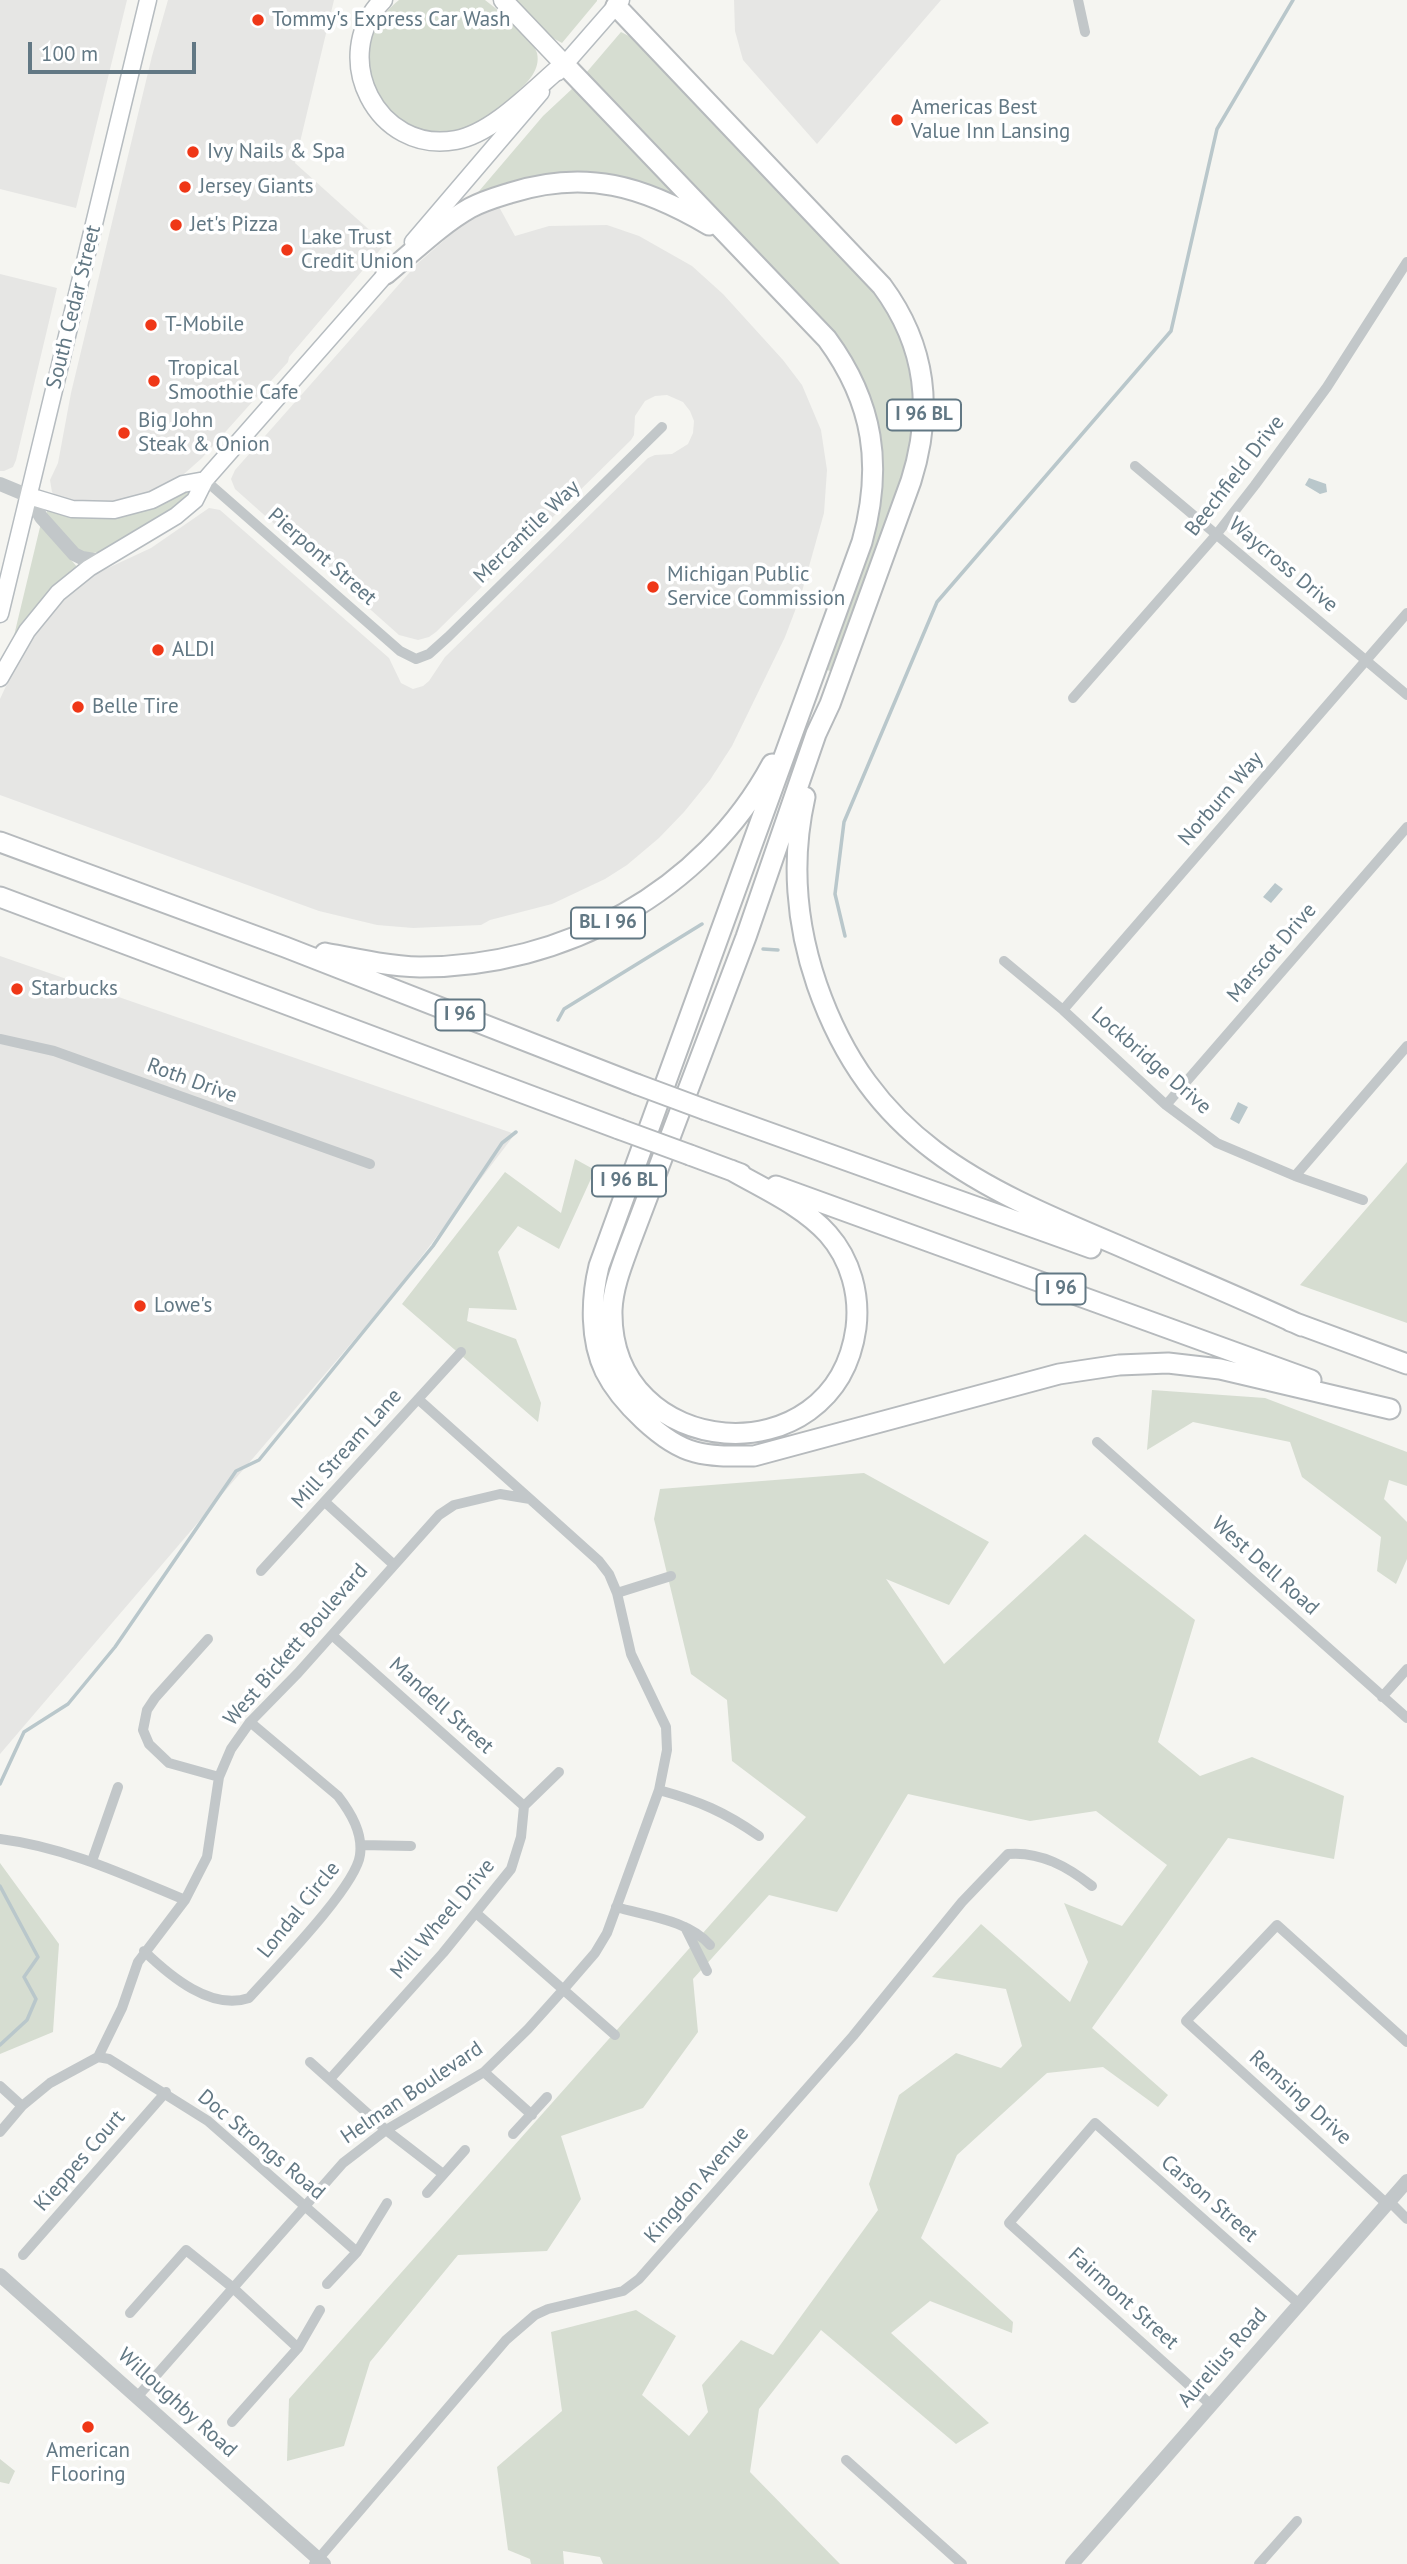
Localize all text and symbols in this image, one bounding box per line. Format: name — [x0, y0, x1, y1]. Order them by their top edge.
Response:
place label: Tommy's Express Car Wash — [272, 7, 510, 33]
marker: Tommy's Express Car Wash — [250, 12, 266, 28]
scale bar — [32, 28, 200, 72]
text: 100 m — [41, 40, 98, 67]
place label: Americas Best Value Inn Lansing — [911, 95, 1070, 145]
marker: Americas Best Value Inn Lansing — [889, 112, 905, 128]
place label: Ivy Nails & Spa — [207, 139, 345, 165]
marker: Ivy Nails & Spa — [185, 144, 201, 160]
place label: Jersey Giants — [199, 174, 314, 200]
marker: Jersey Giants — [177, 179, 193, 195]
place label: Jet's Pizza — [190, 212, 278, 238]
marker: Jet's Pizza — [168, 217, 184, 233]
street label: South Cedar Street — [41, 222, 107, 392]
place label: Lake Trust Credit Union — [301, 225, 414, 275]
marker: Lake Trust Credit Union — [279, 242, 295, 258]
place label: T-Mobile — [165, 312, 244, 338]
marker: T-Mobile — [143, 317, 159, 333]
place label: Tropical Smoothie Cafe — [168, 356, 298, 406]
marker: Tropical Smoothie Cafe — [146, 373, 162, 389]
road number: I 96 BL — [887, 400, 961, 430]
place label: Big John Steak & Onion — [138, 408, 270, 458]
street label: Beechfield Drive — [1180, 411, 1290, 541]
marker: Big John Steak & Onion — [116, 425, 132, 441]
street label: Mercantile Way — [469, 475, 585, 589]
street label: Pierpont Street — [263, 503, 381, 611]
street label: Waycross Drive — [1223, 512, 1343, 618]
place label: Michigan Public Service Commission — [667, 562, 845, 612]
marker: Michigan Public Service Commission — [645, 579, 661, 595]
place label: ALDI — [172, 637, 215, 663]
marker: ALDI — [150, 642, 166, 658]
place label: Belle Tire — [92, 694, 179, 720]
marker: Belle Tire — [70, 699, 86, 715]
street label: Norburn Way — [1173, 747, 1269, 851]
street label: Marscot Drive — [1222, 898, 1322, 1008]
road number: BL I 96 — [571, 908, 645, 939]
place label: Starbucks — [31, 976, 118, 1002]
marker: Starbucks — [9, 981, 25, 997]
road number: I 96 — [435, 1000, 484, 1030]
street label: Lockbridge Drive — [1086, 1002, 1216, 1120]
street label: Roth Drive — [144, 1053, 240, 1109]
road number: I 96 BL — [592, 1166, 666, 1196]
road number: I 96 — [1036, 1274, 1086, 1304]
place label: Lowe's — [154, 1293, 212, 1319]
marker: Lowe's — [132, 1298, 148, 1314]
street label: Mill Stream Lane — [287, 1384, 407, 1514]
street label: West Dell Road — [1206, 1511, 1324, 1621]
street label: West Bickett Boulevard — [219, 1559, 373, 1731]
street label: Mandell Street — [384, 1652, 498, 1760]
street label: Mill Wheel Drive — [385, 1854, 501, 1984]
street label: Londal Circle — [252, 1857, 346, 1963]
street label: Helman Boulevard — [336, 2036, 488, 2150]
street label: Remsing Drive — [1244, 2045, 1356, 2151]
street label: Doc Strongs Road — [192, 2084, 330, 2206]
street label: Kieppes Court — [29, 2105, 131, 2217]
street label: Kingdon Avenue — [639, 2121, 755, 2249]
street label: Carson Street — [1155, 2150, 1263, 2248]
street label: Fairmont Street — [1062, 2243, 1184, 2355]
street label: Aurelius Road — [1173, 2303, 1273, 2413]
street label: Willoughby Road — [112, 2343, 242, 2463]
marker: American Flooring — [80, 2419, 96, 2435]
place label: American Flooring — [46, 2438, 130, 2488]

